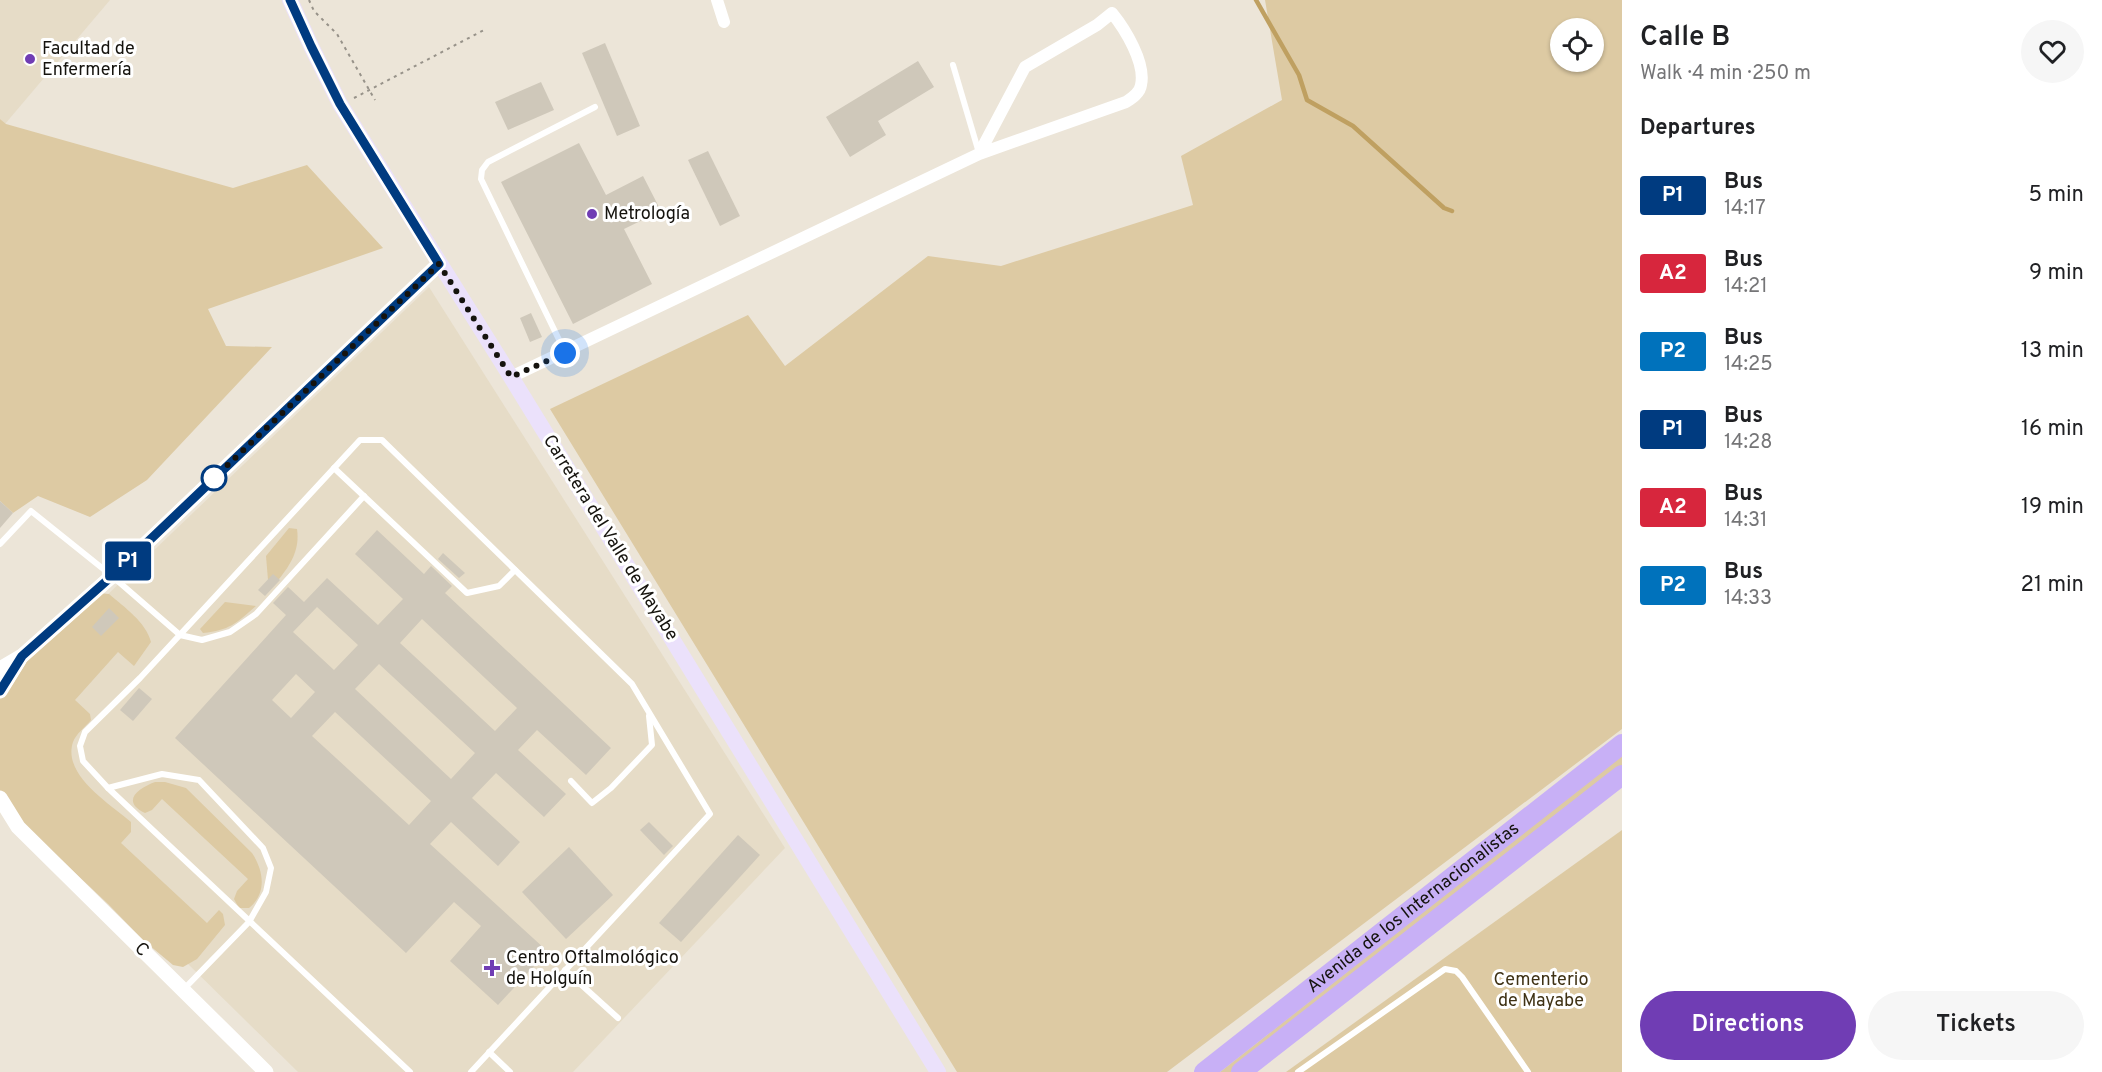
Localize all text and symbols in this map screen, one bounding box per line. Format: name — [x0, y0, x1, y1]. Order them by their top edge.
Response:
map controls — [1550, 18, 1604, 72]
button: locate — [1550, 18, 1604, 72]
text: Calle B — [1640, 20, 1730, 56]
button: heart — [2021, 20, 2084, 83]
place label: Facultad de Enfermería — [42, 38, 135, 82]
marker: Facultad de Enfermería — [23, 52, 37, 66]
text: Walk · 4 min · 250 m — [1640, 61, 1811, 87]
text: Departures — [1640, 115, 1756, 142]
text: Bus — [1724, 169, 1763, 196]
text: P1 — [1662, 182, 1684, 209]
text: 5 min — [2029, 182, 2084, 209]
text: 14:17 — [1724, 196, 1766, 222]
place label: Metrología — [604, 203, 690, 226]
marker: Metrología — [585, 207, 599, 221]
text: Bus — [1724, 247, 1763, 274]
text: A2 — [1659, 260, 1687, 287]
text: 9 min — [2029, 260, 2084, 287]
text: 14:21 — [1724, 274, 1768, 300]
text: Bus — [1724, 325, 1763, 352]
your location — [550, 338, 580, 368]
text: P2 — [1660, 338, 1686, 365]
text: 13 min — [2021, 338, 2084, 365]
text: 14:25 — [1724, 352, 1773, 378]
text: Bus — [1724, 403, 1763, 430]
text: P1 — [1662, 416, 1684, 443]
text: 16 min — [2021, 416, 2084, 443]
text: 14:28 — [1724, 430, 1772, 456]
street label: Carretera del Valle de Mayabe — [537, 431, 683, 645]
unlabelled marker — [201, 465, 227, 491]
text: Bus — [1724, 481, 1763, 508]
text: A2 — [1659, 494, 1687, 521]
text: 19 min — [2021, 494, 2084, 521]
text: 14:31 — [1724, 508, 1767, 534]
line badge: P1 — [101, 542, 155, 580]
text: P1 — [117, 548, 139, 575]
text: Bus — [1724, 559, 1763, 586]
text: P2 — [1660, 572, 1686, 599]
text: 21 min — [2021, 572, 2084, 599]
text: 14:33 — [1724, 586, 1772, 612]
street label: Avenida de los Internacionalistas — [1302, 817, 1524, 998]
street label: C — [129, 938, 153, 962]
place label: Centro Oftalmológico de Holguín — [506, 947, 679, 991]
marker: Centro Oftalmológico de Holguín — [483, 959, 501, 977]
park label: Cementerio de Mayabe — [1494, 969, 1588, 1013]
button: Directions — [1640, 991, 1856, 1060]
button: Tickets — [1868, 991, 2084, 1060]

